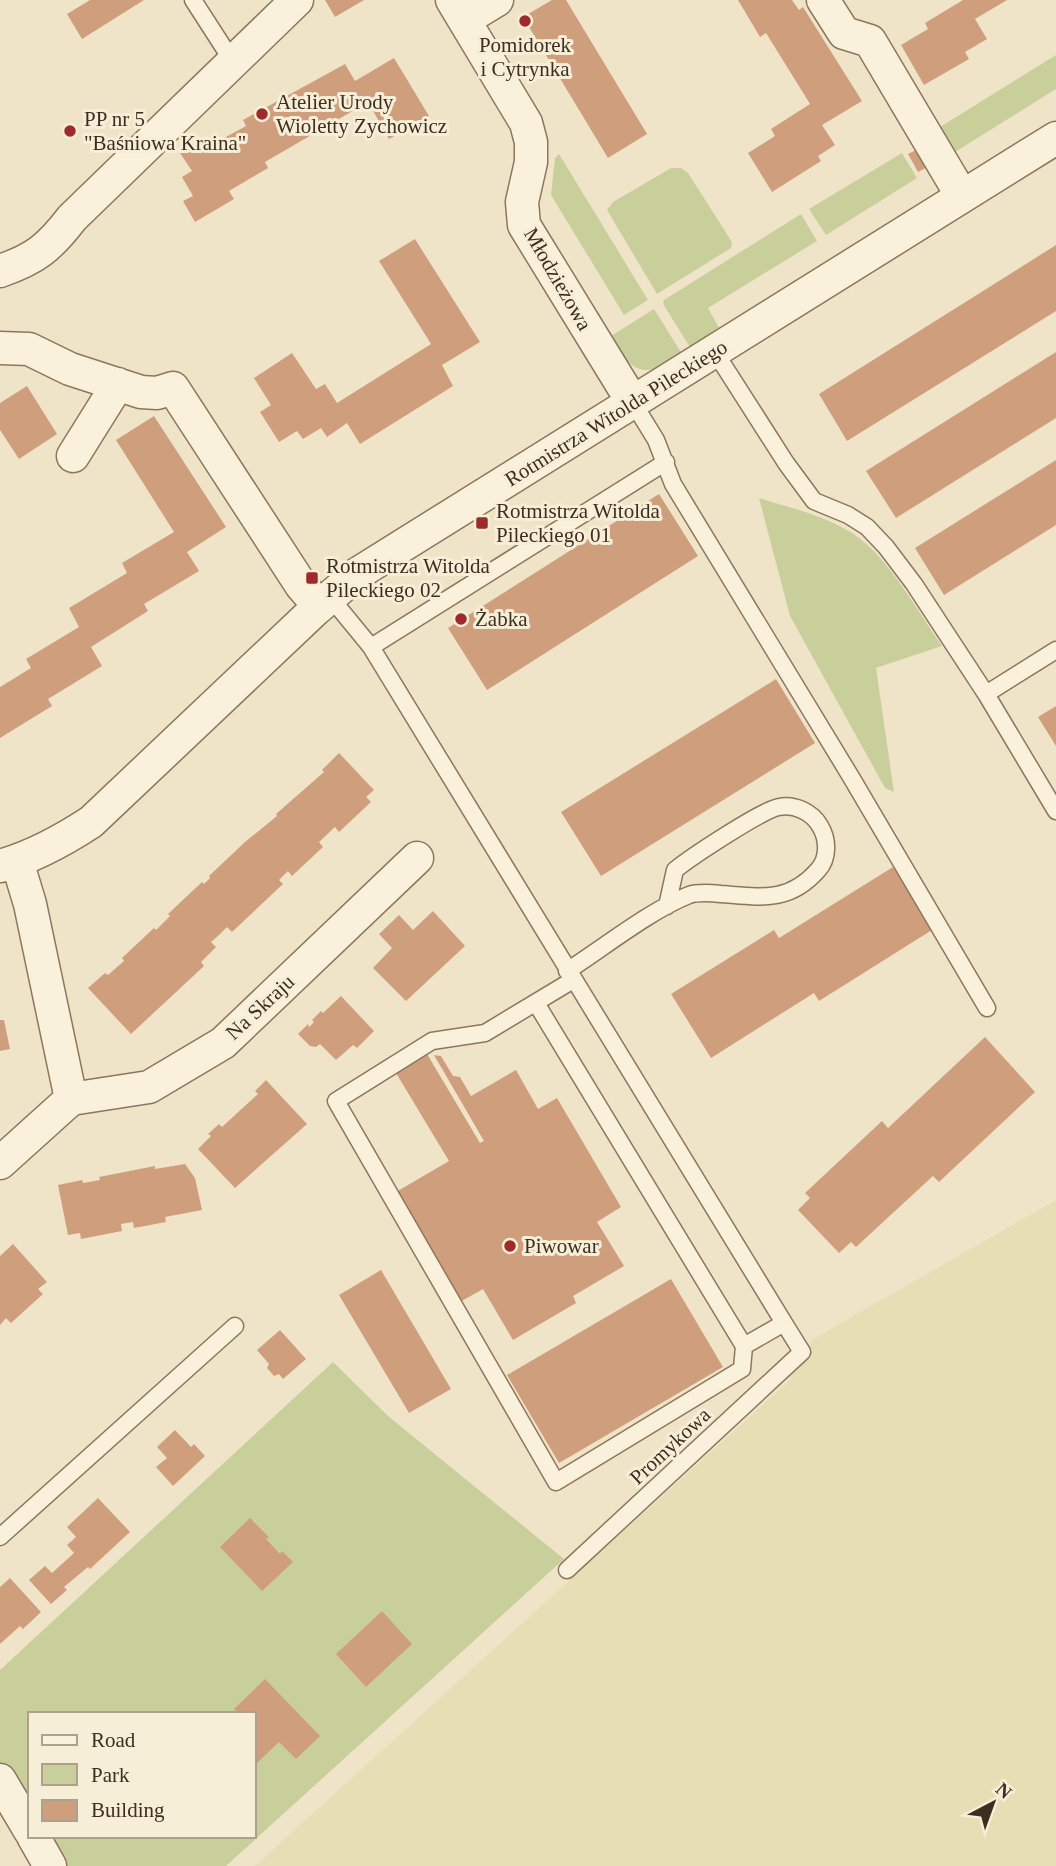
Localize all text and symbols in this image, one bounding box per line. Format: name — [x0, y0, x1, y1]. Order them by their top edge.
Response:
marker: Pomidorek i Cytrynka — [517, 13, 533, 29]
place label: Pomidorek i Cytrynka — [479, 33, 572, 81]
place label: Atelier Urody Wioletty Zychowicz — [276, 90, 447, 138]
marker: Atelier Urody Wioletty Zychowicz — [254, 106, 270, 122]
place label: PP nr 5 "Baśniowa Kraina" — [84, 107, 246, 155]
marker: PP nr 5 "Baśniowa Kraina" — [62, 123, 78, 139]
street label: Młodzieżowa — [519, 224, 597, 335]
street label: Rotmistrza Witolda Pileckiego — [500, 335, 732, 491]
place label: Rotmistrza Witolda Pileckiego 01 — [496, 499, 661, 547]
marker: Rotmistrza Witolda Pileckiego 01 — [474, 515, 490, 531]
place label: Rotmistrza Witolda Pileckiego 02 — [326, 554, 491, 602]
marker: Rotmistrza Witolda Pileckiego 02 — [304, 570, 320, 586]
place label: Żabka — [475, 607, 528, 631]
marker: Żabka — [453, 611, 469, 627]
street label: Na Skraju — [221, 969, 299, 1045]
place label: Piwowar — [524, 1234, 599, 1258]
marker: Piwowar — [502, 1238, 518, 1254]
street label: Promykowa — [625, 1402, 716, 1489]
legend — [28, 1712, 256, 1838]
text: Road — [91, 1728, 136, 1752]
text: Park — [91, 1763, 130, 1787]
north arrow — [958, 1768, 1028, 1838]
text: N — [992, 1778, 1016, 1803]
text: Building — [91, 1798, 165, 1822]

